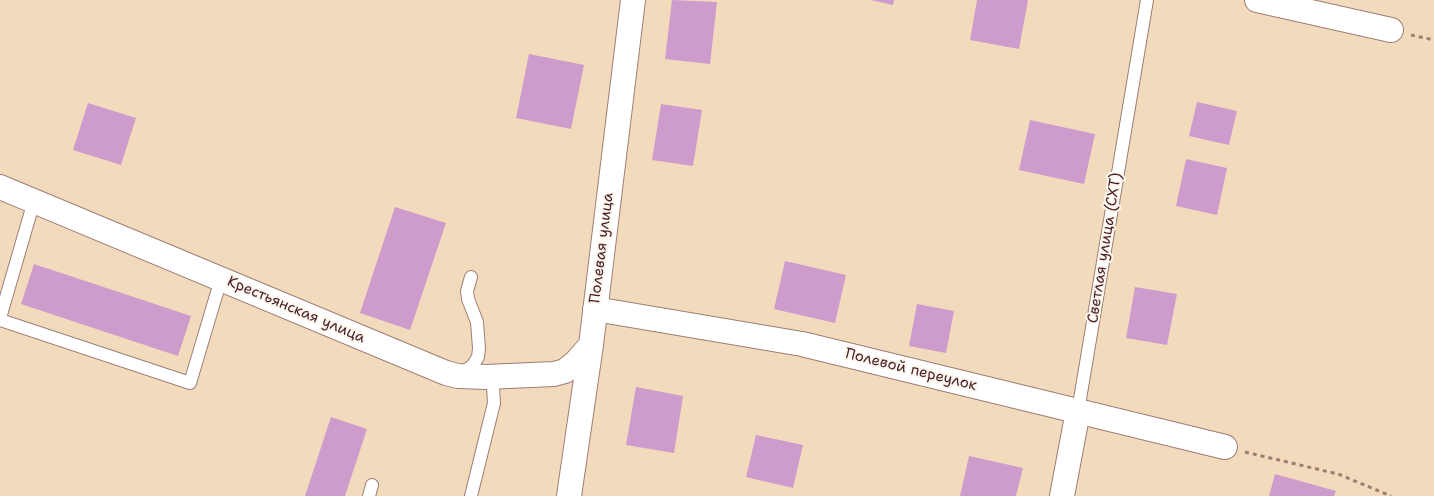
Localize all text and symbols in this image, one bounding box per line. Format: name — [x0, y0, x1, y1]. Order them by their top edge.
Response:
street label: Светлая улица (СХТ) — [1084, 171, 1126, 325]
street label: Полевая улица — [586, 192, 618, 304]
street label: Крестьянская улица — [224, 273, 368, 347]
street label: Полевой переулок — [843, 345, 979, 395]

